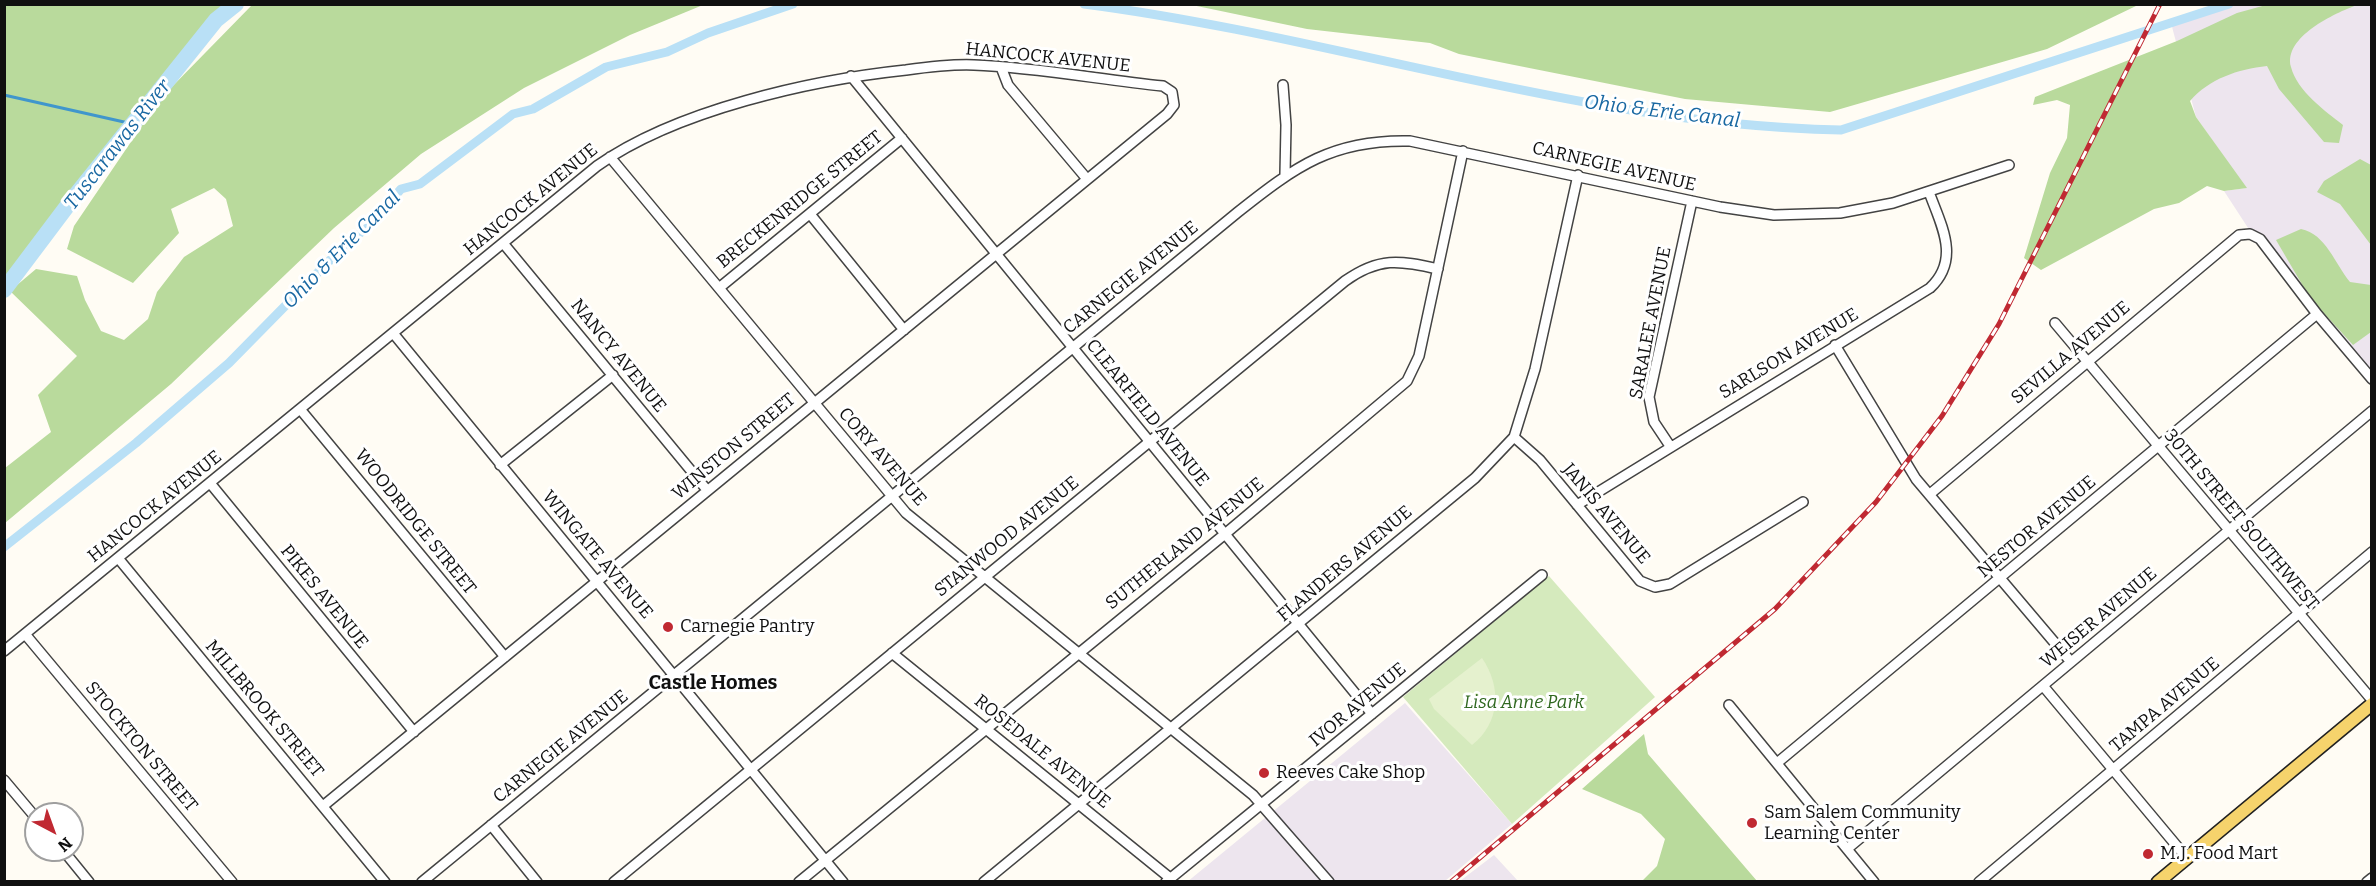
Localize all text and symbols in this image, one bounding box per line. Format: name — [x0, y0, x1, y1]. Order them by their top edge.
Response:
street label: HANCOCK AVENUE — [964, 39, 1132, 77]
water label: Tuscarawas River — [60, 75, 176, 215]
water label: Ohio & Erie Canal — [1583, 91, 1741, 133]
street label: BRECKENRIDGE STREET — [713, 127, 887, 273]
street label: CARNEGIE AVENUE — [1530, 138, 1698, 196]
street label: HANCOCK AVENUE — [460, 139, 602, 261]
water label: Ohio & Erie Canal — [278, 186, 406, 314]
street label: CARNEGIE AVENUE — [1059, 217, 1203, 339]
street label: SARALEE AVENUE — [1626, 245, 1676, 401]
street label: NANCY AVENUE — [566, 295, 670, 417]
street label: SEVILLA AVENUE — [2007, 297, 2135, 409]
street label: SARLSON AVENUE — [1716, 304, 1862, 404]
street label: CLEARFIELD AVENUE — [1081, 335, 1213, 491]
street label: WINSTON STREET — [668, 389, 800, 505]
street label: CORY AVENUE — [833, 403, 931, 511]
street label: 30TH STREET SOUTHWEST — [2159, 425, 2323, 615]
street label: WOODRIDGE STREET — [350, 445, 480, 599]
street label: HANCOCK AVENUE — [84, 446, 226, 568]
street label: JANIS AVENUE — [1558, 459, 1654, 569]
street label: NESTOR AVENUE — [1974, 471, 2100, 583]
street label: STANWOOD AVENUE — [931, 472, 1083, 602]
street label: SUTHERLAND AVENUE — [1102, 474, 1268, 614]
street label: WINGATE AVENUE — [537, 486, 657, 624]
street label: FLANDERS AVENUE — [1273, 501, 1417, 627]
street label: PIKES AVENUE — [276, 541, 372, 653]
street label: WEISER AVENUE — [2036, 563, 2162, 673]
place label: Carnegie Pantry — [680, 616, 814, 638]
marker: Carnegie Pantry — [661, 620, 675, 634]
street label: MILLBROOK STREET — [200, 636, 328, 782]
street label: TAMPA AVENUE — [2106, 653, 2224, 757]
street label: IVOR AVENUE — [1305, 658, 1411, 752]
district label: Castle Homes — [649, 671, 777, 695]
street label: STOCKTON STREET — [80, 678, 202, 816]
street label: CARNEGIE AVENUE — [489, 686, 633, 808]
street label: ROSEDALE AVENUE — [970, 690, 1114, 814]
park label: Lisa Anne Park — [1464, 692, 1584, 714]
place label: Reeves Cake Shop — [1276, 762, 1425, 784]
marker: Reeves Cake Shop — [1257, 766, 1271, 780]
north arrow — [24, 802, 84, 862]
place label: Sam Salem Community Learning Center — [1764, 802, 1961, 844]
marker: Sam Salem Community Learning Center — [1745, 816, 1759, 830]
text: N — [54, 833, 76, 856]
place label: M.J. Food Mart — [2160, 843, 2278, 865]
marker: M.J. Food Mart — [2141, 847, 2155, 861]

